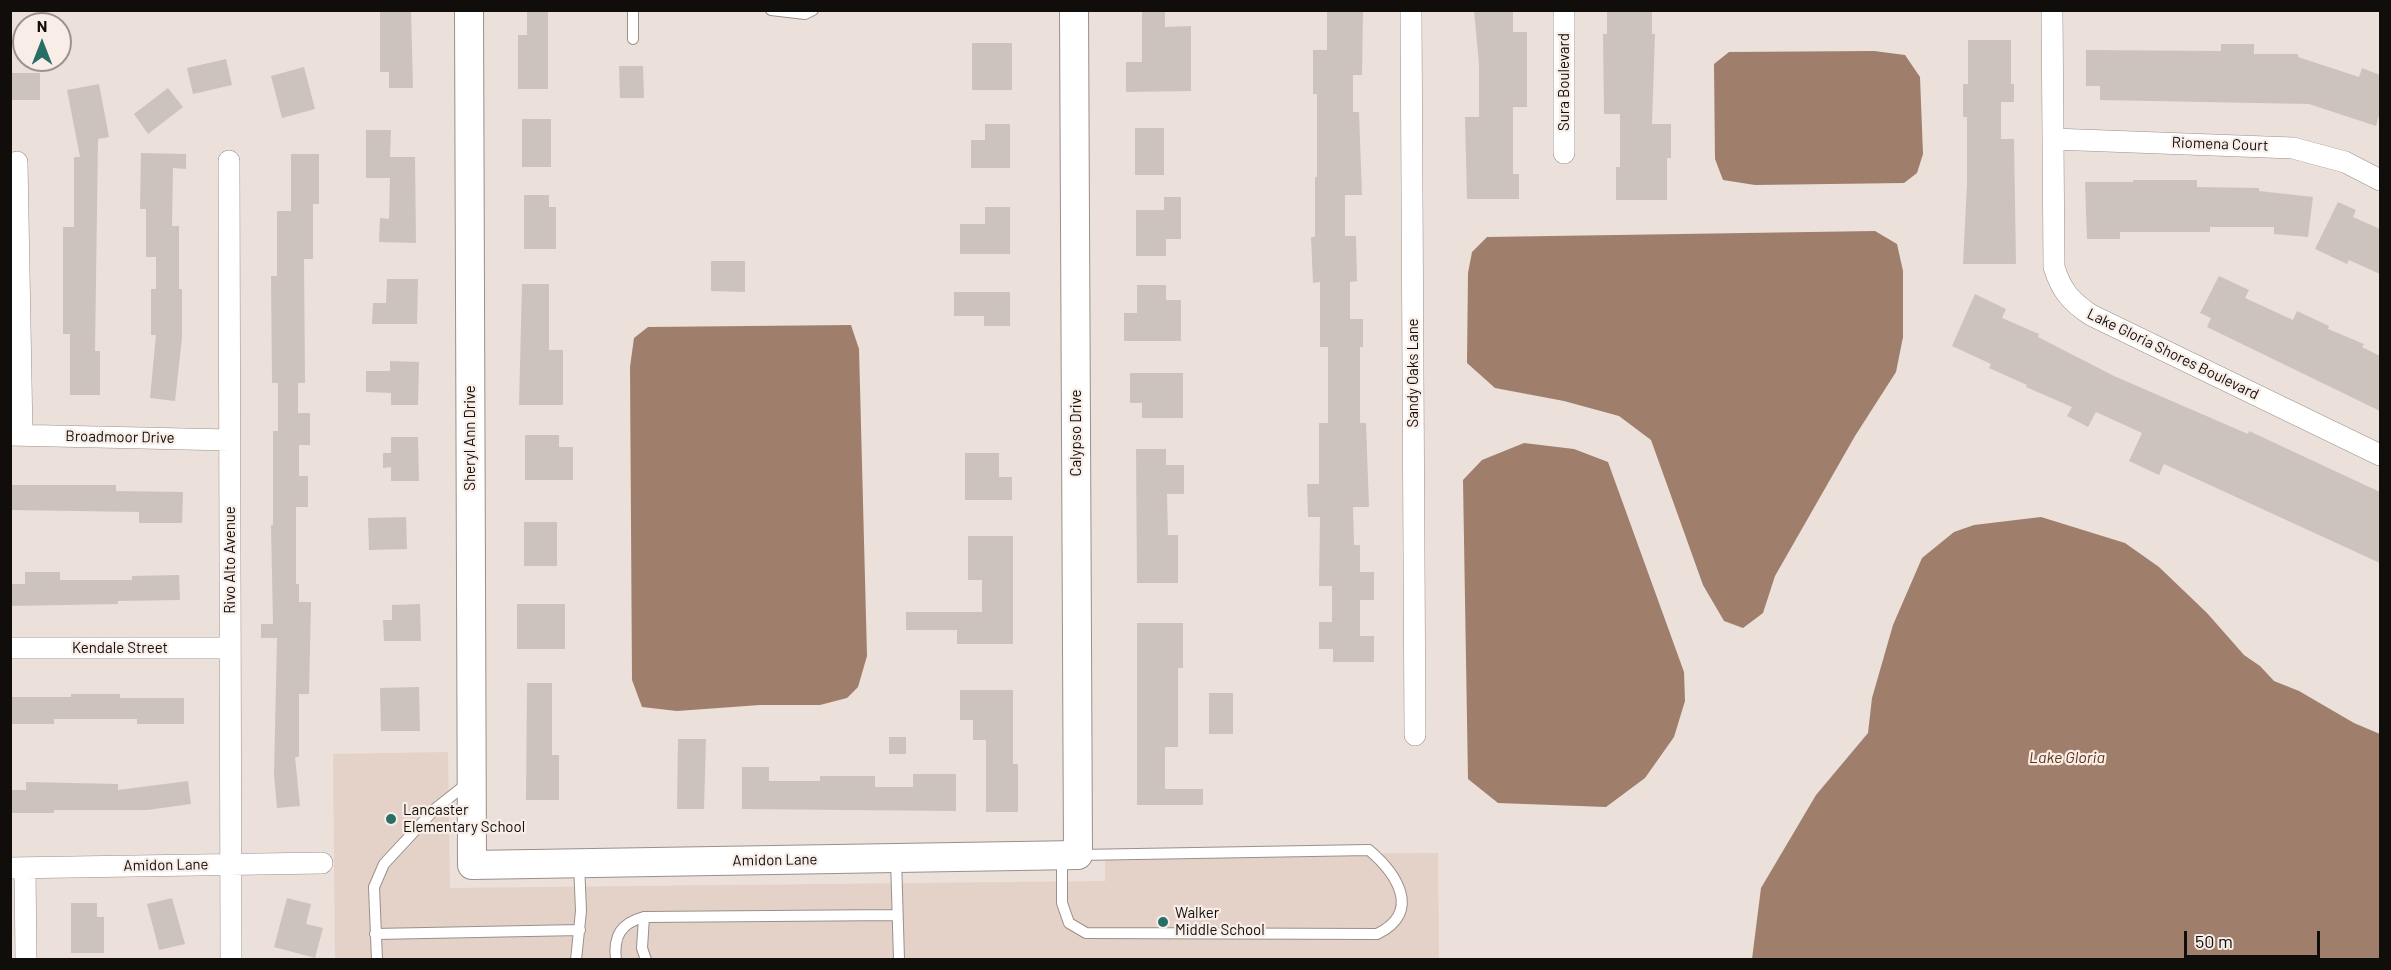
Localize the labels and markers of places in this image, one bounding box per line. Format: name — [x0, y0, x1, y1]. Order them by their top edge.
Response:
place label: Lancaster Elementary School — [403, 801, 525, 836]
marker: Lancaster Elementary School — [384, 812, 398, 826]
place label: Walker Middle School — [1175, 904, 1265, 939]
marker: Walker Middle School — [1156, 915, 1170, 929]

